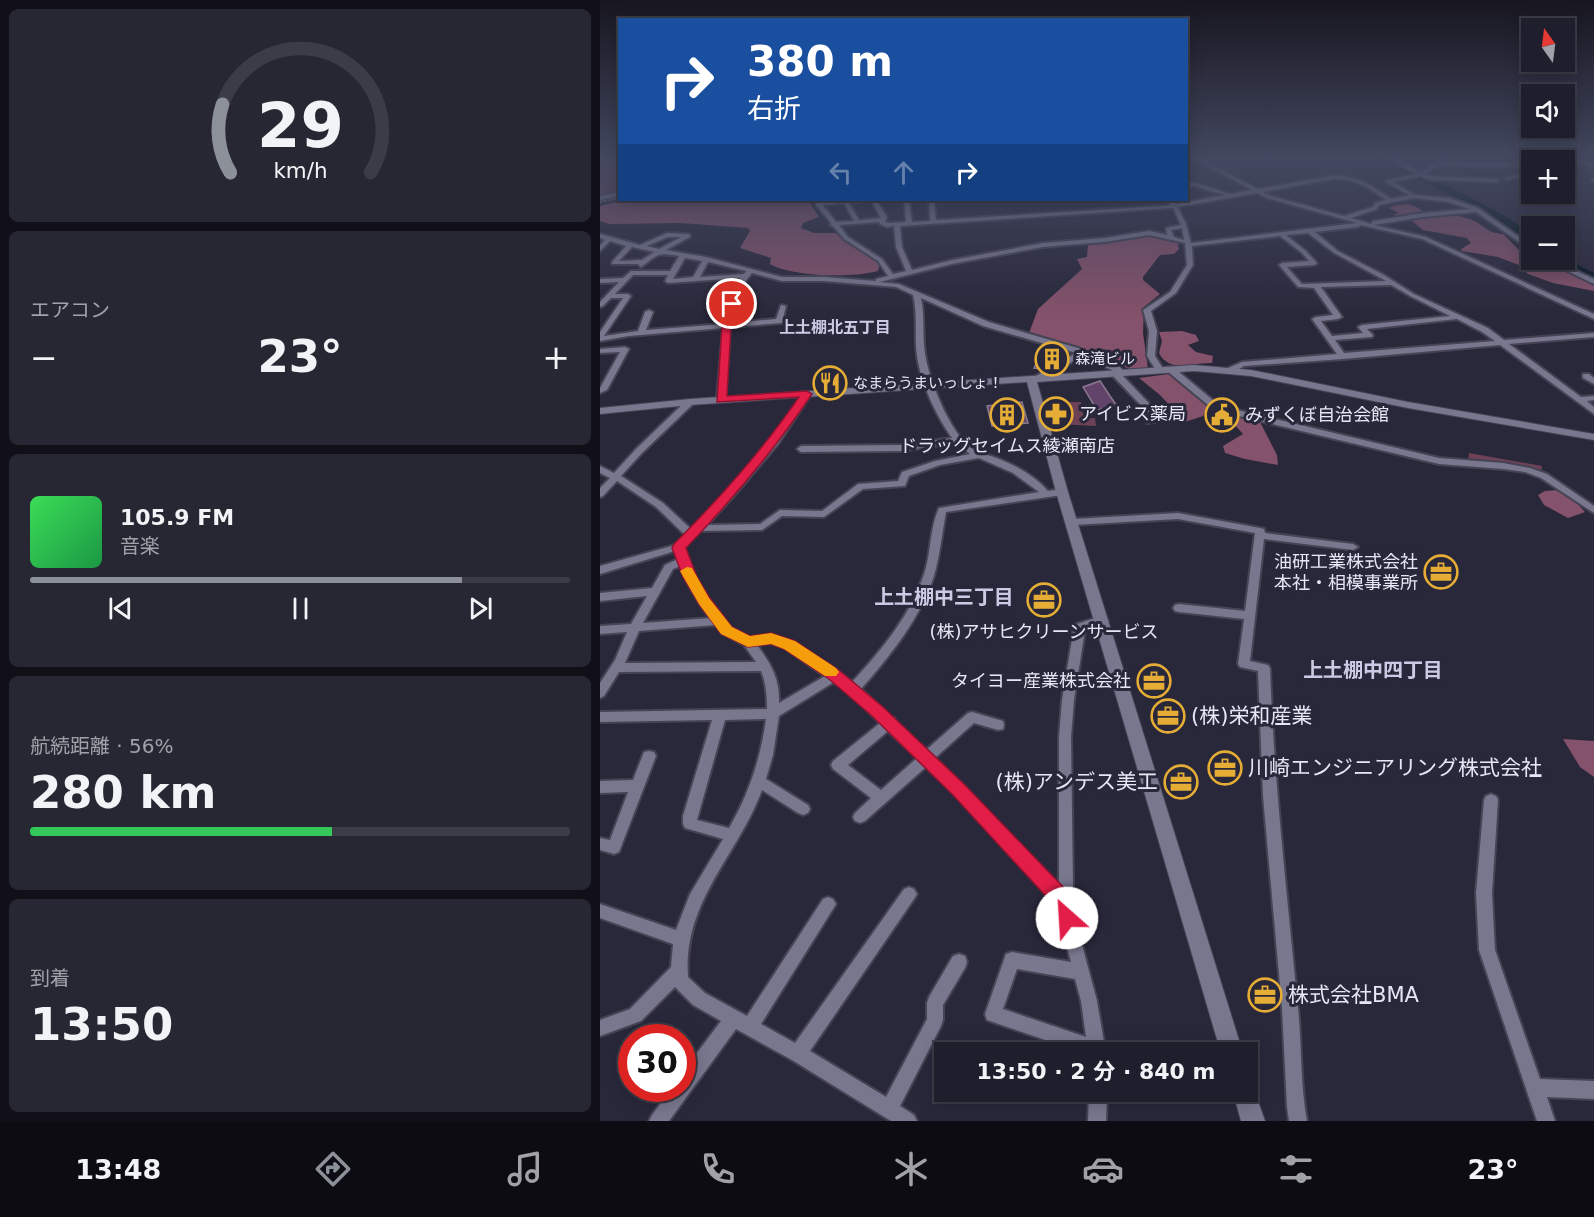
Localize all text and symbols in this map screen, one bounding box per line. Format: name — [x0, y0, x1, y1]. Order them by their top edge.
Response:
north arrow — [1521, 18, 1575, 72]
map controls — [1521, 18, 1575, 270]
text: 380 m — [747, 37, 893, 86]
icon: right — [648, 42, 726, 120]
button: sound — [1521, 84, 1575, 138]
text: 29 — [257, 89, 343, 162]
text: 右折 — [747, 93, 801, 124]
button: + — [1521, 150, 1575, 204]
icon: left — [824, 156, 857, 189]
icon: ahead — [887, 156, 920, 189]
icon: right — [950, 156, 983, 189]
text: km/h — [273, 158, 327, 183]
button: − — [1521, 216, 1575, 270]
pin — [706, 278, 757, 329]
icon: arrive — [715, 287, 748, 320]
text: エアコン — [30, 298, 110, 322]
district label: 上土棚北五丁目 — [779, 318, 891, 337]
text: 23° — [257, 330, 343, 383]
text: − — [30, 338, 58, 377]
text: + — [542, 338, 570, 377]
building icon: 森滝ビル — [1034, 341, 1070, 377]
place label: 森滝ビル — [1075, 350, 1135, 368]
restaurant icon: なまらうまいっしょ！ — [812, 365, 848, 401]
place label: なまらうまいっしょ！ — [853, 374, 1003, 392]
pharmacy icon: アイビス薬局 — [1038, 396, 1074, 432]
building icon: ドラッグセイムス綾瀬南店 — [989, 397, 1025, 433]
public building icon: みずくぼ自治会館 — [1204, 397, 1240, 433]
place label: アイビス薬局 — [1079, 403, 1186, 424]
place label: みずくぼ自治会館 — [1245, 404, 1389, 425]
place label: ドラッグセイムス綾瀬南店 — [899, 435, 1115, 456]
text: 105.9 FM — [120, 505, 234, 530]
text: 音楽 — [120, 534, 160, 558]
place label: 油研工業株式会社 本社・相模事業所 — [1274, 551, 1418, 593]
office icon: 油研工業株式会社 本社・相模事業所 — [1423, 554, 1459, 590]
office icon: (株)アサヒクリーンサービス — [1026, 582, 1062, 618]
district label: 上土棚中三丁目 — [874, 585, 1014, 609]
icon: previous — [104, 592, 137, 625]
icon: pause — [284, 592, 317, 625]
icon: next — [464, 592, 497, 625]
place label: (株)アサヒクリーンサービス — [929, 621, 1159, 642]
district label: 上土棚中四丁目 — [1303, 658, 1443, 682]
office icon: タイヨー産業株式会社 — [1136, 663, 1172, 699]
place label: タイヨー産業株式会社 — [951, 670, 1131, 691]
office icon: (株)栄和産業 — [1150, 698, 1186, 734]
place label: (株)栄和産業 — [1191, 704, 1312, 728]
text: 航続距離 · 56% — [30, 734, 174, 758]
office icon: 川崎エンジニアリング株式会社 — [1207, 750, 1243, 786]
place label: 川崎エンジニアリング株式会社 — [1248, 756, 1542, 780]
office icon: (株)アンデス美工 — [1163, 764, 1199, 800]
text: 280 km — [30, 766, 216, 819]
place label: (株)アンデス美工 — [995, 770, 1158, 794]
position arrow — [1035, 886, 1099, 950]
text: 到着 — [30, 966, 70, 990]
office icon: 株式会社BMA — [1247, 977, 1283, 1013]
place label: 株式会社BMA — [1288, 983, 1420, 1007]
text: 13:50 — [30, 998, 173, 1051]
speed limit sign: 30 — [618, 1024, 696, 1102]
text: 13:50 · 2 分 · 840 m — [977, 1059, 1215, 1084]
icon: directions — [312, 1148, 354, 1190]
icon: music — [504, 1148, 546, 1190]
icon: phone — [697, 1148, 739, 1190]
icon: climate — [890, 1148, 932, 1190]
icon: car — [1082, 1148, 1124, 1190]
icon: filters — [1275, 1148, 1317, 1190]
text: 13:48 — [75, 1154, 161, 1185]
text: 23° — [1468, 1154, 1519, 1185]

